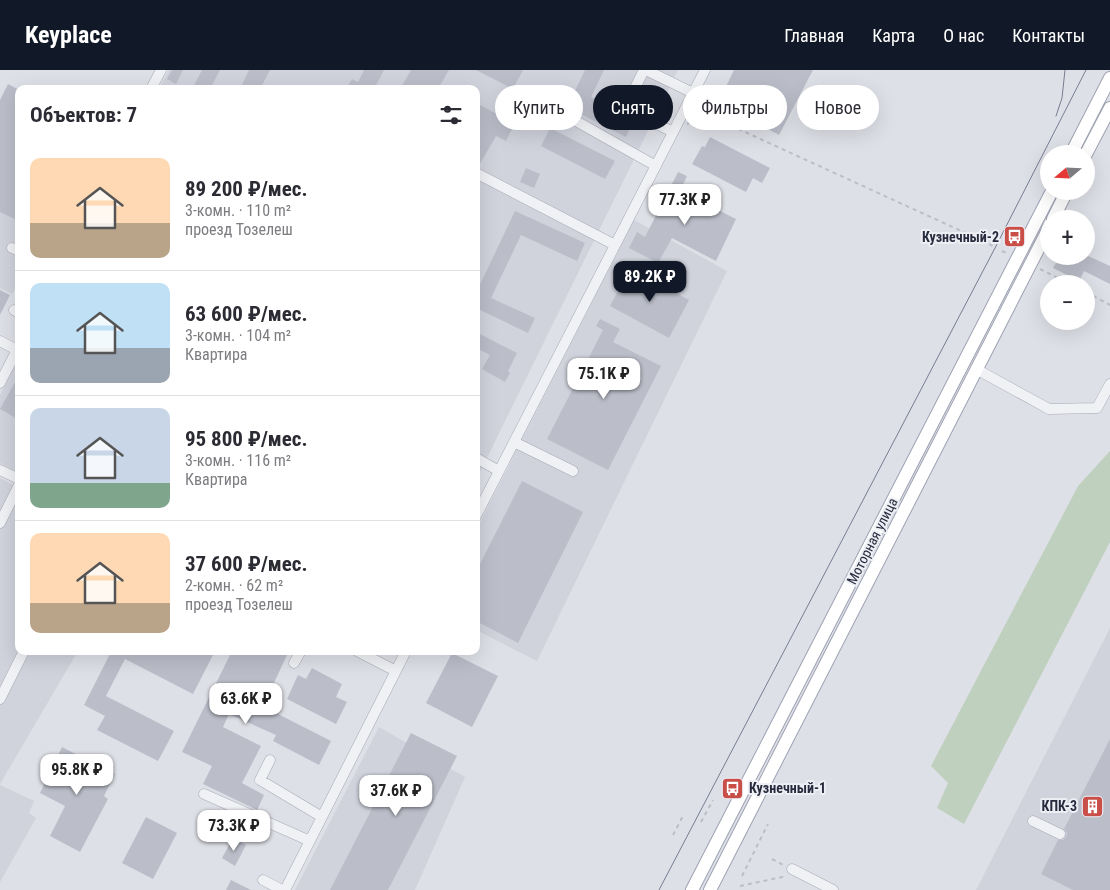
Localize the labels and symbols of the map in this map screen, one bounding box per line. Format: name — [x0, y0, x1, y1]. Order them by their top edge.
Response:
north arrow — [1040, 145, 1095, 200]
pin: 77.3K ₽ — [639, 184, 731, 226]
bus stop icon: Кузнечный-2 — [1003, 225, 1027, 249]
place label: Кузнечный-2 — [922, 229, 999, 245]
pin: 89.2K ₽ — [604, 260, 696, 303]
pin: 75.1K ₽ — [558, 358, 650, 400]
street label: Моторная улица — [843, 495, 901, 587]
pin: 63.6K ₽ — [200, 682, 292, 725]
pin: 95.8K ₽ — [31, 754, 123, 796]
pin: 37.6K ₽ — [350, 774, 442, 817]
bus stop icon: Кузнечный-1 — [721, 776, 745, 800]
place label: Кузнечный-1 — [749, 780, 826, 796]
building icon: КПК-3 — [1081, 794, 1105, 818]
place label: КПК-3 — [1042, 798, 1077, 814]
pin: 73.3K ₽ — [188, 810, 280, 852]

